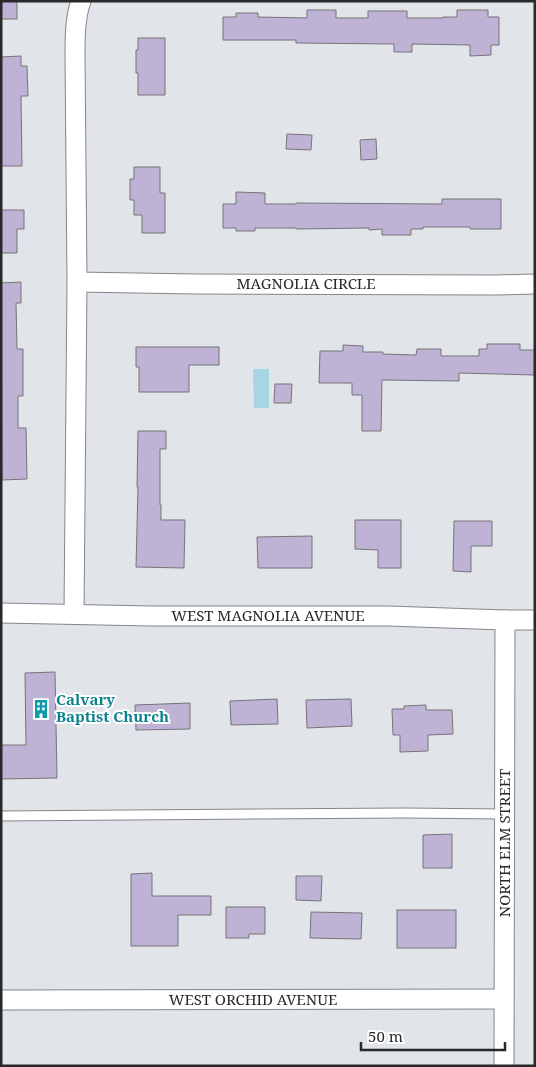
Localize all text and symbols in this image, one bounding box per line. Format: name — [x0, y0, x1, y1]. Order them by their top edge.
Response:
street label: MAGNOLIA CIRCLE — [236, 273, 376, 293]
street label: WEST MAGNOLIA AVENUE — [171, 605, 365, 625]
place label: Calvary Baptist Church — [56, 689, 169, 726]
building icon: Calvary Baptist Church — [30, 698, 52, 720]
street label: NORTH ELM STREET — [494, 769, 514, 917]
street label: WEST ORCHID AVENUE — [169, 989, 337, 1009]
scale bar — [361, 1020, 505, 1052]
text: 50 m — [368, 1026, 403, 1046]

